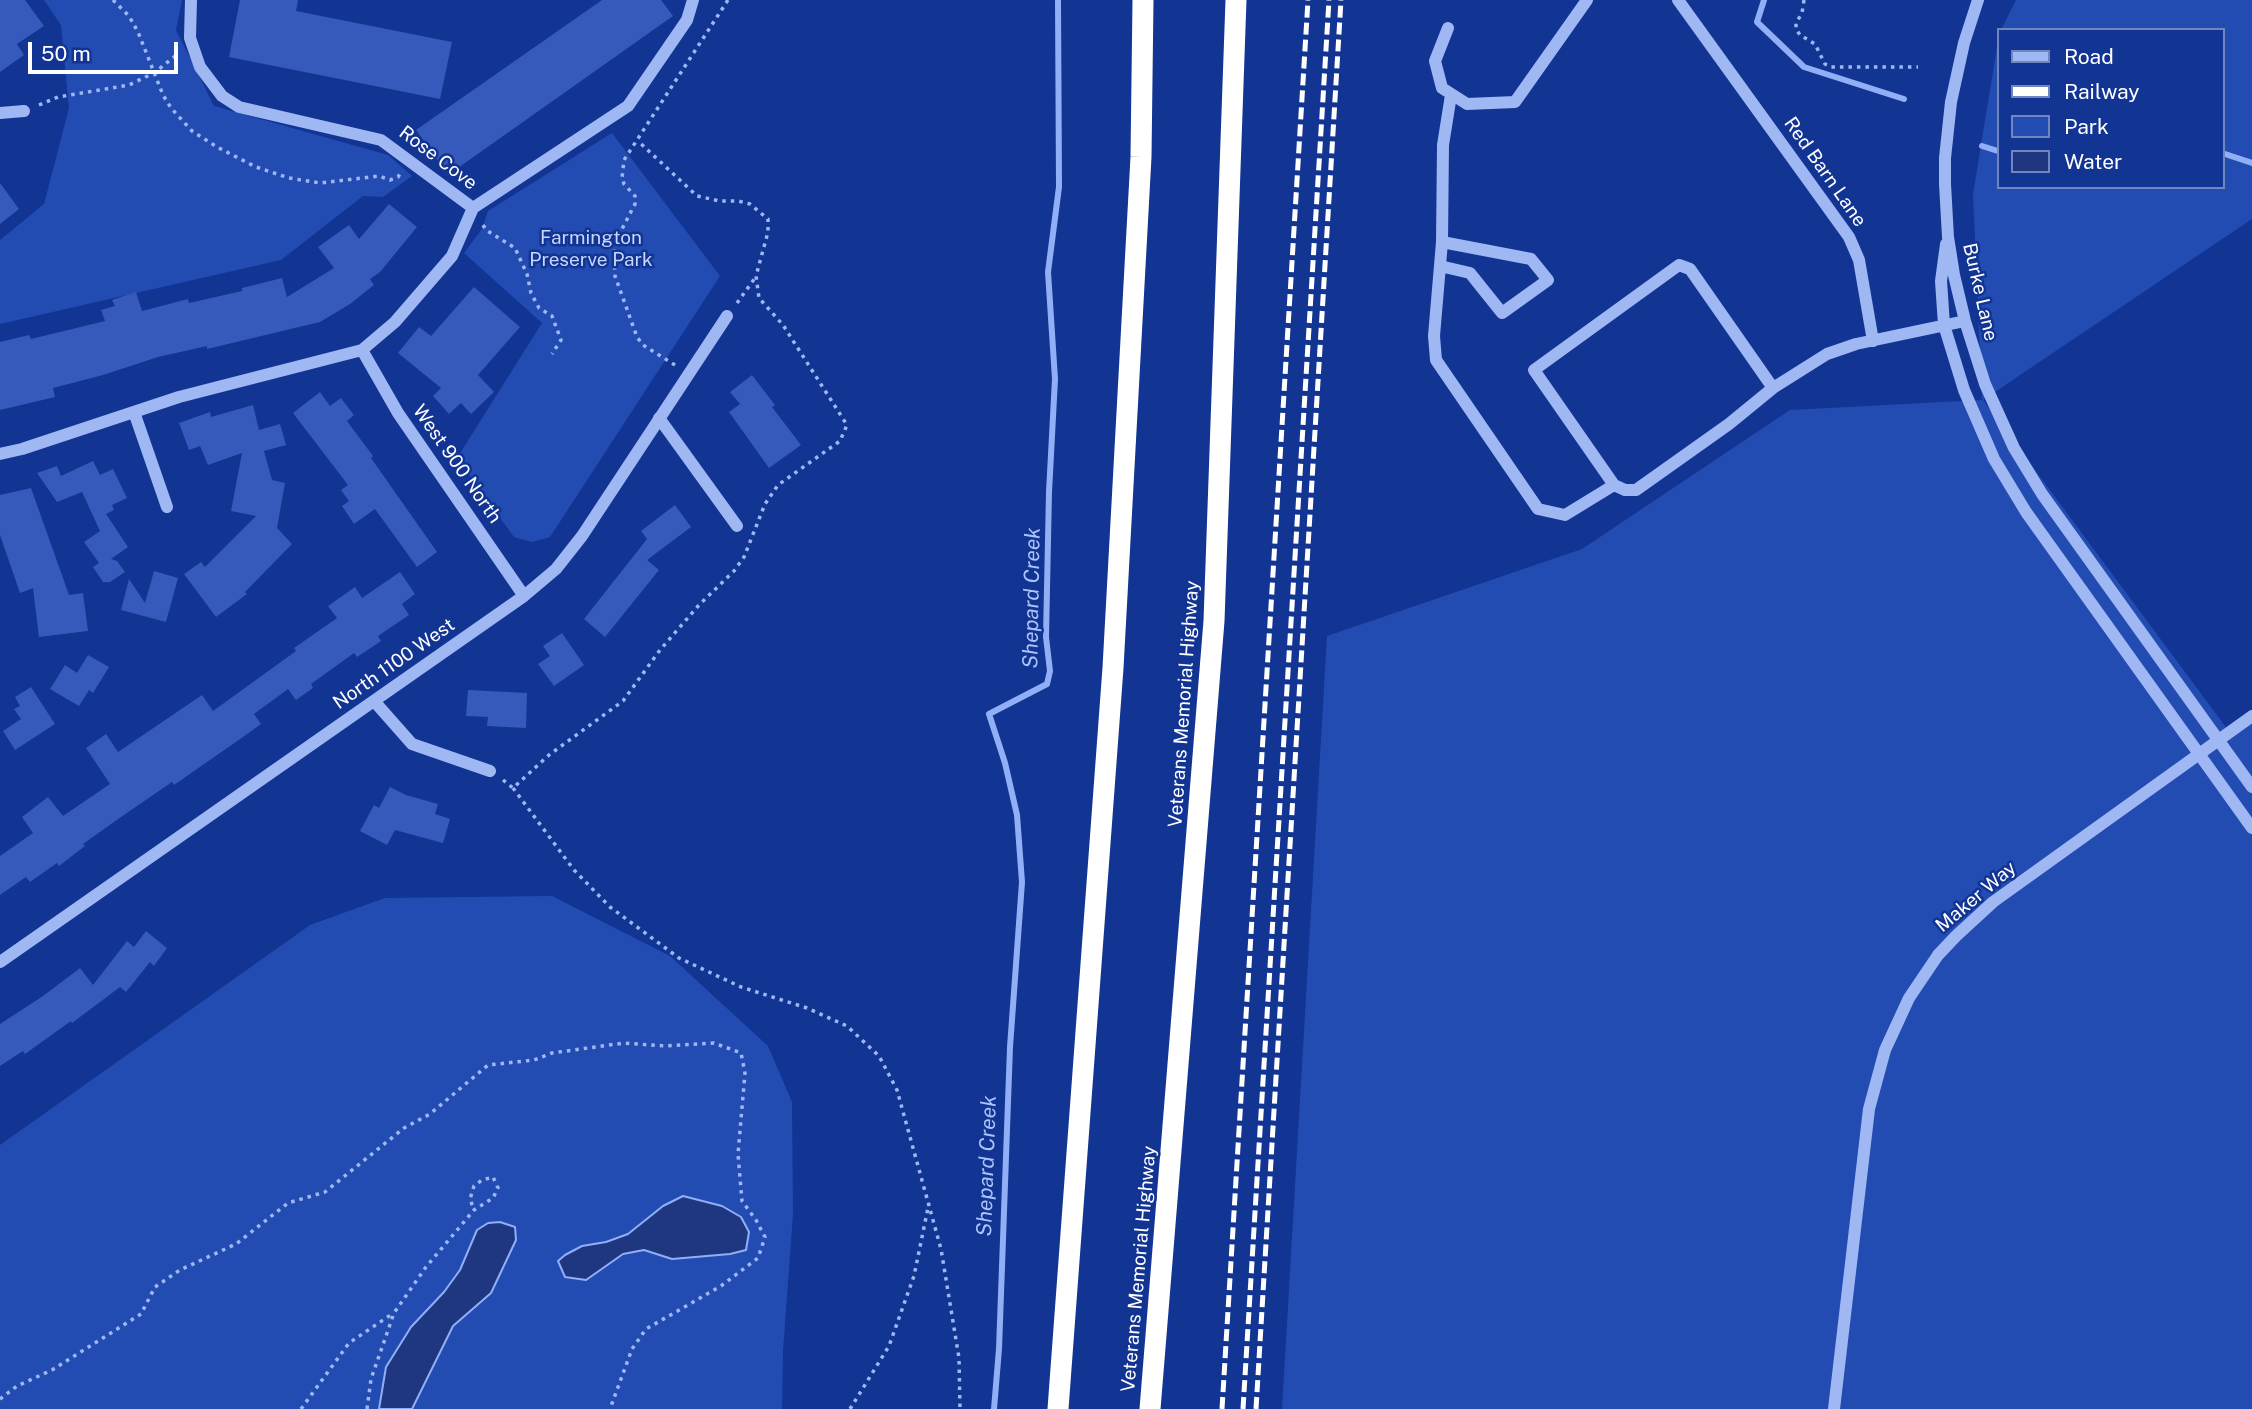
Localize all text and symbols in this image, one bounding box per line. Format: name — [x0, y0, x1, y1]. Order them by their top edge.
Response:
scale bar — [32, 28, 182, 72]
legend — [1996, 28, 2224, 189]
text: 50 m — [41, 41, 91, 66]
text: Road — [2064, 44, 2114, 69]
text: Railway — [2064, 79, 2140, 104]
street label: Red Barn Lane — [1779, 113, 1871, 231]
text: Park — [2064, 114, 2109, 139]
street label: Rose Cove — [394, 121, 482, 195]
text: Water — [2064, 149, 2122, 174]
park label: Farmington Preserve Park — [529, 227, 653, 271]
street label: Burke Lane — [1958, 241, 2002, 343]
street label: West 900 North — [408, 400, 506, 528]
water label: Shepard Creek — [1018, 527, 1046, 669]
street label: Veterans Memorial Highway — [1164, 580, 1204, 828]
street label: North 1100 West — [329, 614, 459, 714]
street label: Maker Way — [1931, 857, 2021, 937]
water label: Shepard Creek — [972, 1095, 1002, 1237]
street label: Veterans Memorial Highway — [1117, 1145, 1161, 1393]

